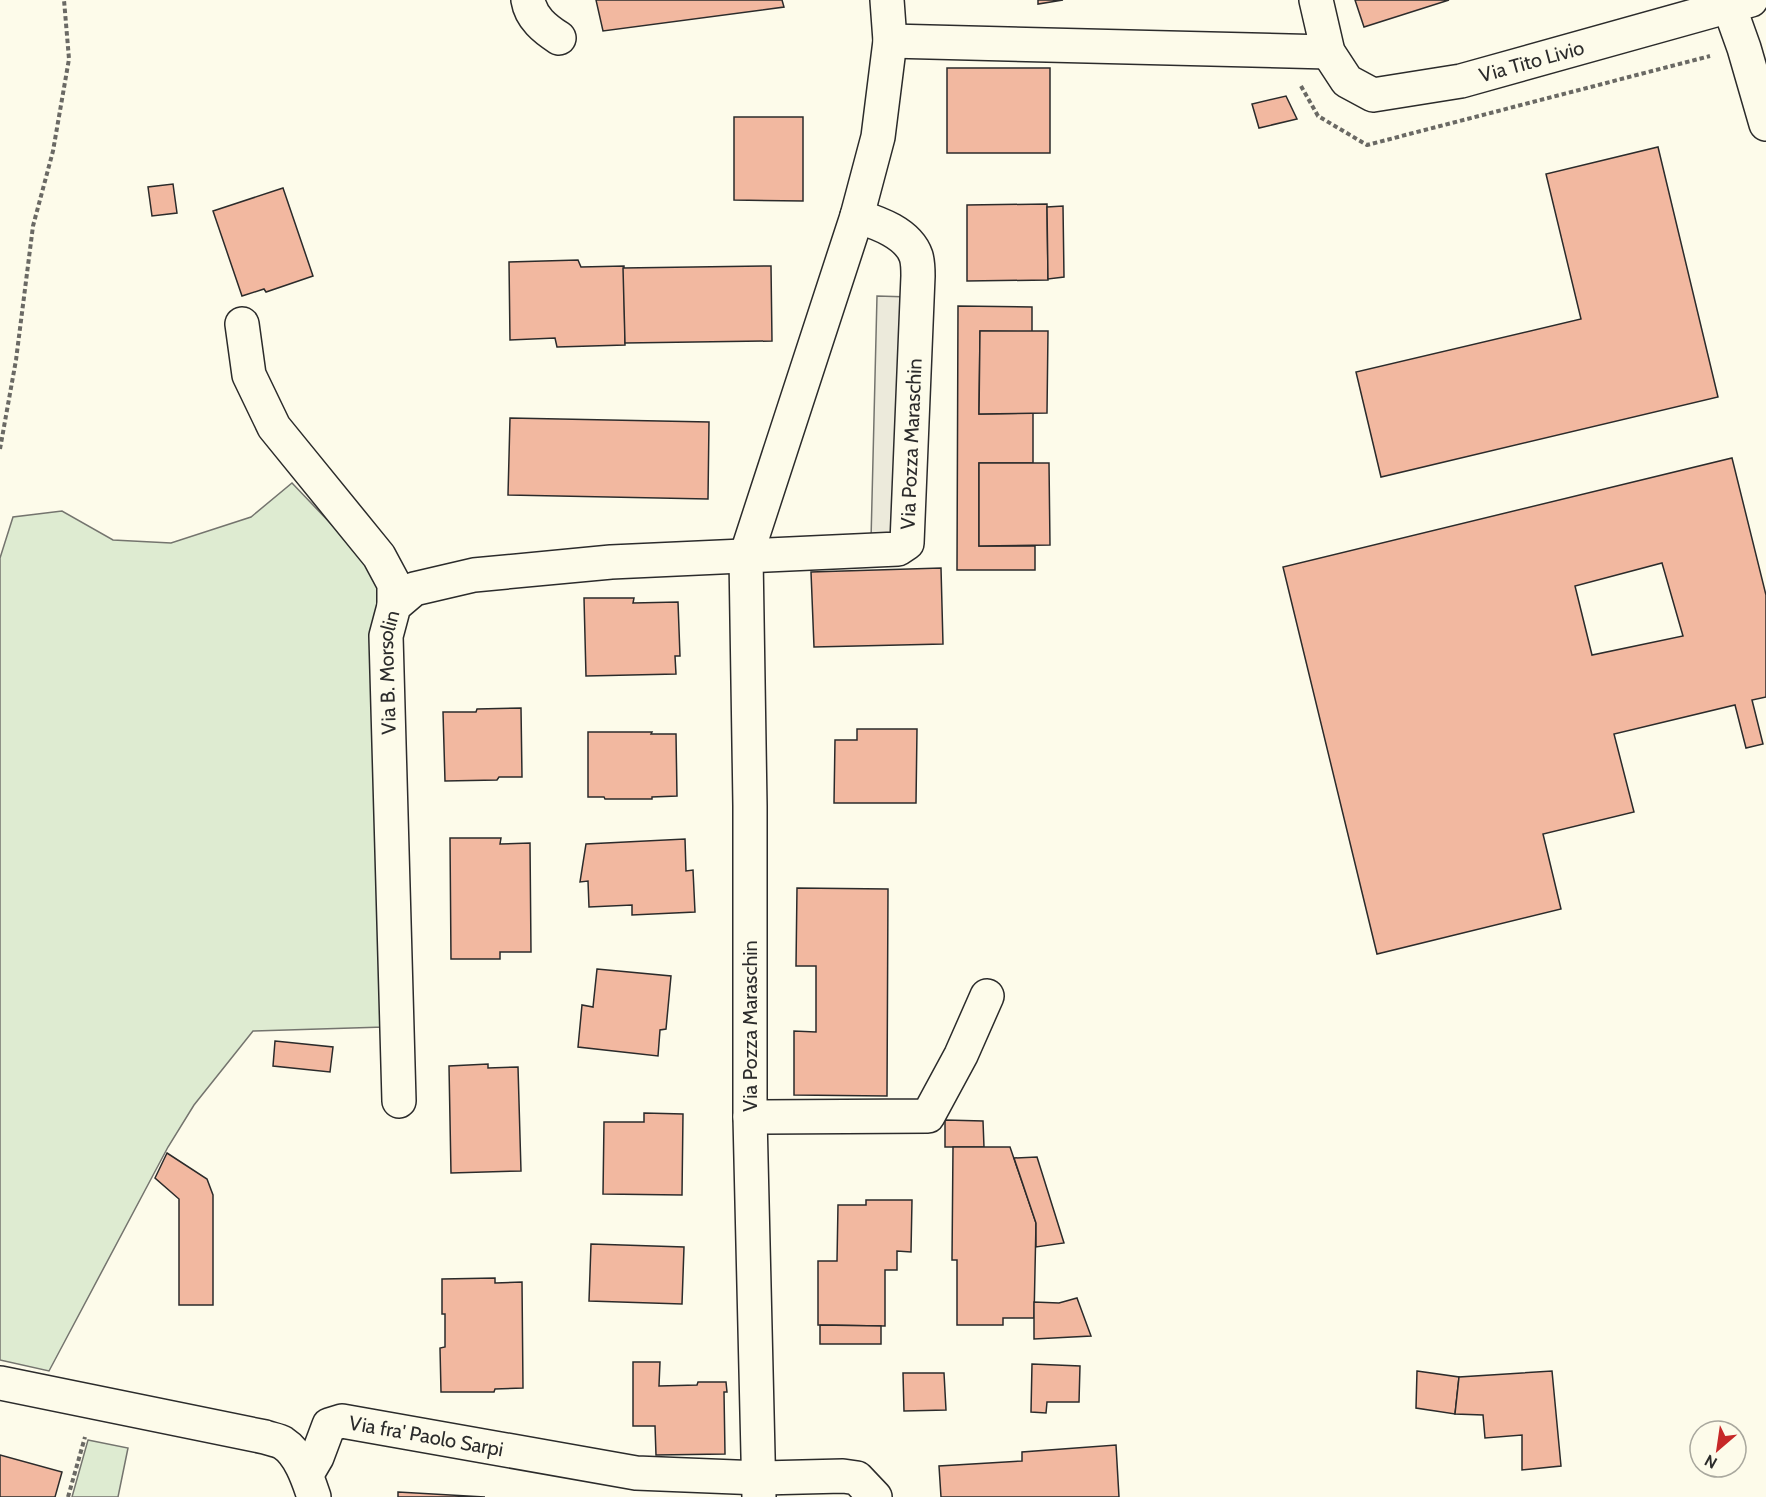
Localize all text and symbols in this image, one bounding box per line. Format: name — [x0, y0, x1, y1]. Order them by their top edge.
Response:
street label: Via Tito Livio — [1477, 35, 1587, 87]
street label: Via Pozza Maraschin — [896, 358, 927, 530]
street label: Via B. Morsolin — [373, 608, 404, 735]
street label: Via Pozza Maraschin — [738, 940, 762, 1112]
street label: Via fra' Paolo Sarpi — [347, 1410, 505, 1461]
north arrow — [1688, 1419, 1748, 1479]
text: N — [1701, 1451, 1721, 1473]

